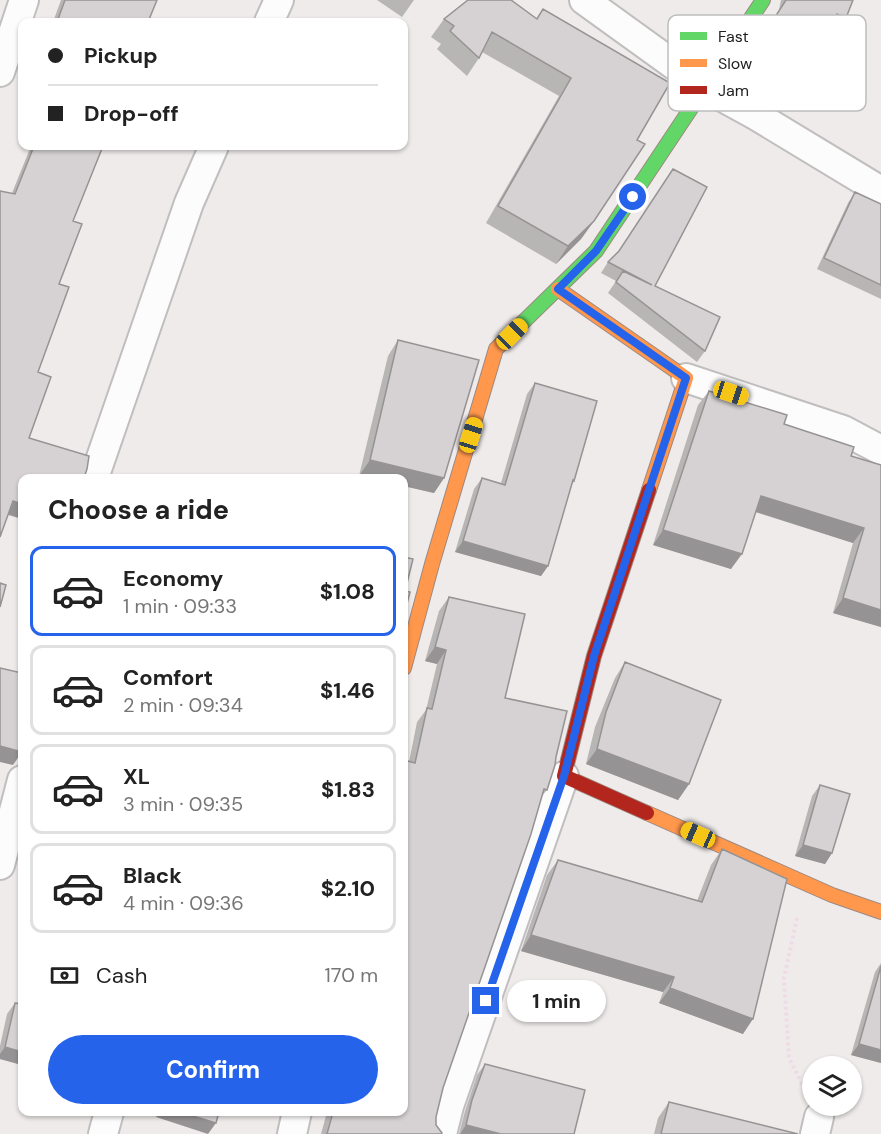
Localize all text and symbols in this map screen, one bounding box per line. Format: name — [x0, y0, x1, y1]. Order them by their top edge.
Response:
legend — [668, 15, 866, 111]
text: Fast — [718, 26, 749, 47]
text: Pickup — [84, 41, 158, 70]
text: Slow — [718, 53, 752, 74]
text: Jam — [718, 80, 749, 101]
text: Drop-off — [84, 99, 179, 128]
route start — [619, 183, 646, 210]
car — [493, 315, 531, 353]
car — [711, 379, 751, 407]
car — [457, 415, 485, 455]
text: Choose a ride — [48, 492, 229, 527]
icon: car — [51, 564, 105, 618]
text: Economy — [123, 564, 223, 593]
text: $1.08 — [320, 577, 375, 606]
text: 1 min · 09:33 — [123, 593, 237, 619]
icon: car — [51, 663, 105, 717]
text: Comfort — [123, 663, 213, 692]
text: $1.46 — [320, 676, 375, 705]
text: 2 min · 09:34 — [123, 692, 243, 718]
icon: car — [51, 762, 105, 816]
text: XL — [123, 762, 150, 791]
text: $1.83 — [321, 775, 375, 804]
text: 3 min · 09:35 — [123, 791, 243, 817]
car — [678, 819, 718, 851]
icon: car — [51, 861, 105, 915]
text: Black — [123, 861, 182, 890]
text: $2.10 — [321, 874, 375, 903]
text: 4 min · 09:36 — [123, 890, 244, 916]
icon: cash — [48, 959, 81, 992]
text: Cash — [96, 961, 147, 990]
text: 170 m — [325, 962, 378, 988]
callout: 1 min — [507, 980, 606, 1022]
route end — [472, 987, 499, 1014]
text: 1 min — [532, 988, 581, 1014]
button: Confirm — [48, 1035, 378, 1104]
map controls — [802, 1056, 862, 1116]
button: layers — [802, 1056, 862, 1116]

